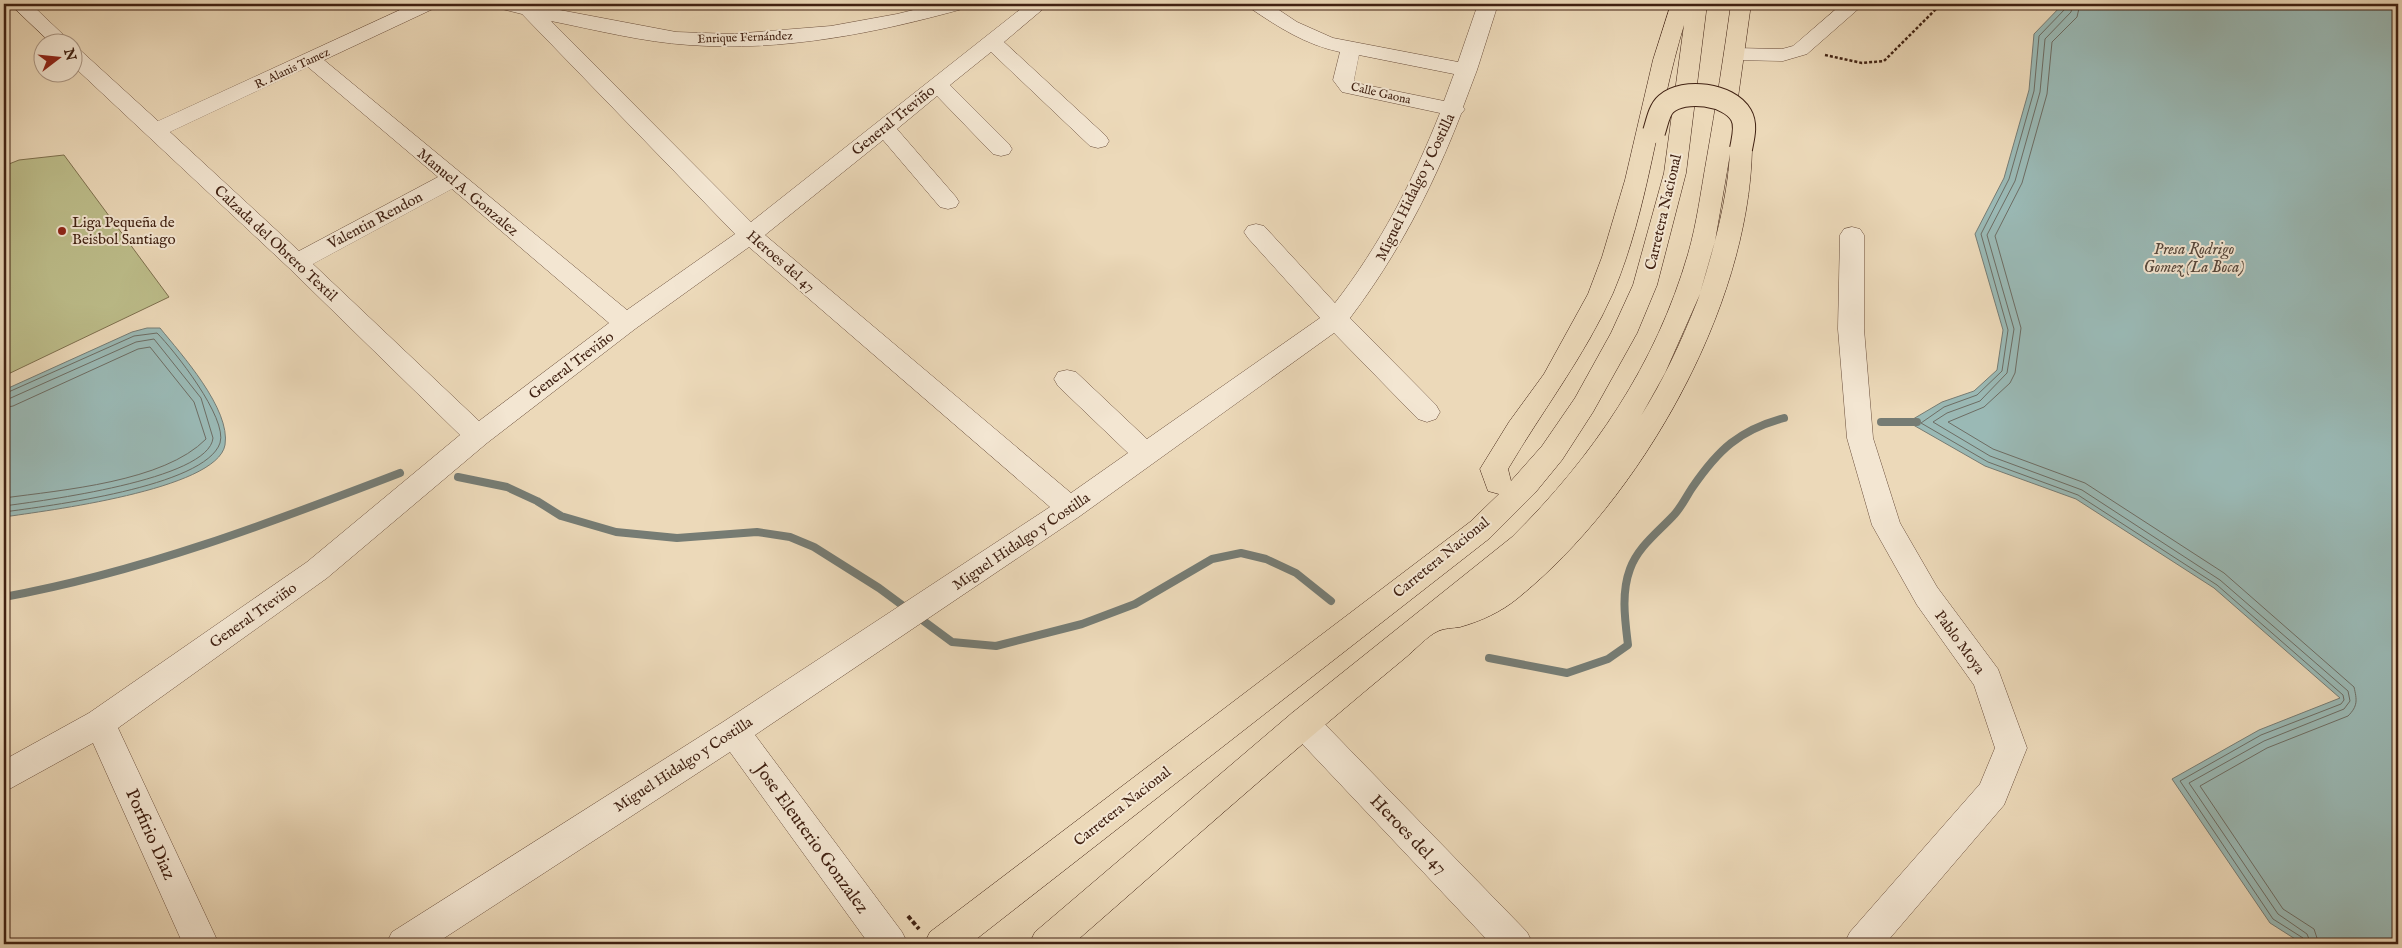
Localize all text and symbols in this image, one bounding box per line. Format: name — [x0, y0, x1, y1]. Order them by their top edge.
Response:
street label: Enrique Fernández — [697, 28, 793, 48]
north arrow — [32, 32, 82, 82]
street label: R. Alanis Tamez — [252, 44, 332, 92]
text: N — [59, 45, 80, 63]
street label: Calle Gaona — [1349, 79, 1413, 108]
street label: General Treviño — [848, 81, 939, 160]
street label: Miguel Hidalgo y Costilla — [1371, 110, 1460, 264]
street label: Manuel A. Gonzalez — [413, 144, 522, 240]
street label: Carretera Nacional — [1641, 151, 1686, 272]
street label: Calzada del Obrero Textil — [210, 181, 342, 306]
street label: Valentin Rendon — [324, 187, 426, 254]
place label: Liga Pequeña de Beisbol Santiago — [72, 213, 175, 249]
marker: Liga Pequeña de Beisbol Santiago — [56, 225, 68, 237]
street label: Heroes del 47 — [742, 226, 819, 296]
water label: Presa Rodrigo Gomez (La Boca) — [2143, 240, 2245, 278]
street label: General Treviño — [525, 327, 618, 404]
street label: Miguel Hidalgo y Costilla — [949, 488, 1094, 595]
street label: Carretera Nacional — [1389, 512, 1494, 602]
street label: General Treviño — [206, 578, 301, 652]
street label: Pablo Moya — [1930, 607, 1989, 678]
street label: Miguel Hidalgo y Costilla — [610, 712, 757, 816]
street label: Jose Eleuterio Gonzalez — [747, 757, 873, 919]
street label: Carretera Nacional — [1070, 762, 1176, 850]
street label: Porfirio Diaz — [119, 786, 180, 884]
street label: Heroes del 47 — [1364, 790, 1452, 880]

